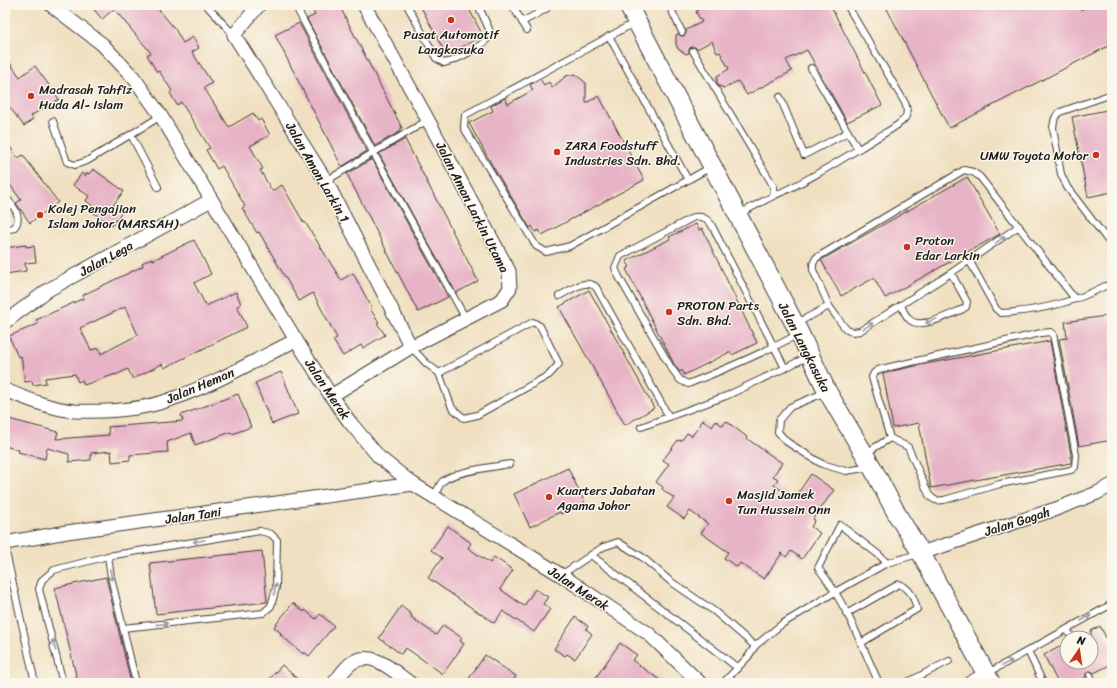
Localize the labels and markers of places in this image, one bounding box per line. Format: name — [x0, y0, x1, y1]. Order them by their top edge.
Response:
marker: Pusat Automotif Langkasuka — [446, 15, 456, 25]
place label: Pusat Automotif Langkasuka — [403, 23, 500, 61]
place label: Madrasah Tahfiz Huda Al- Islam — [39, 78, 133, 116]
marker: Madrasah Tahfiz Huda Al- Islam — [26, 91, 36, 101]
place label: ZARA Foodstuff Industries Sdn. Bhd. — [564, 134, 681, 172]
place label: UMW Toyota Motor — [980, 144, 1089, 167]
marker: ZARA Foodstuff Industries Sdn. Bhd. — [552, 147, 562, 157]
marker: UMW Toyota Motor — [1091, 150, 1101, 160]
place label: Kolej Pengajian Islam Johor (MARSAH) — [47, 197, 180, 235]
marker: Kolej Pengajian Islam Johor (MARSAH) — [35, 210, 45, 220]
place label: Proton Edar Larkin — [915, 229, 980, 267]
marker: Proton Edar Larkin — [902, 242, 912, 252]
place label: PROTON Parts Sdn. Bhd. — [677, 294, 760, 332]
marker: PROTON Parts Sdn. Bhd. — [664, 307, 674, 317]
place label: Kuarters Jabatan Agama Johor — [556, 479, 655, 517]
place label: Masjid Jamek Tun Hussein Onn — [737, 483, 831, 521]
marker: Kuarters Jabatan Agama Johor — [544, 492, 554, 502]
marker: Masjid Jamek Tun Hussein Onn — [724, 496, 734, 506]

